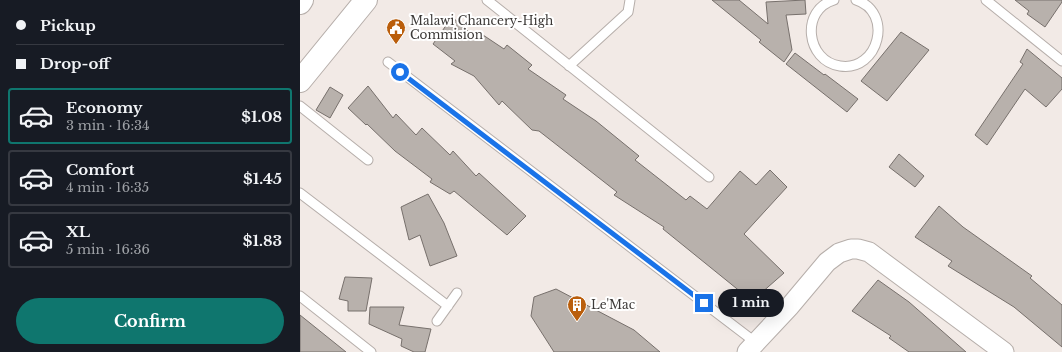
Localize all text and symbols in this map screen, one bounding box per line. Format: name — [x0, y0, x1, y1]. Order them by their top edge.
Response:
place label: Malawi Chancery-High Commision — [410, 13, 553, 42]
text: Pickup — [40, 16, 96, 35]
public building icon: Malawi Chancery-High Commision — [385, 17, 407, 45]
text: Drop-off — [40, 54, 110, 73]
route start — [391, 63, 409, 81]
icon: car — [18, 98, 54, 134]
text: Economy — [66, 98, 143, 117]
text: $1.08 — [241, 107, 282, 126]
text: 3 min · 16:34 — [66, 117, 150, 134]
icon: car — [18, 160, 54, 196]
text: Comfort — [66, 160, 134, 179]
text: $1.45 — [243, 169, 282, 188]
text: 4 min · 16:35 — [66, 179, 149, 196]
icon: car — [18, 222, 54, 258]
text: XL — [66, 222, 90, 241]
text: $1.83 — [243, 231, 282, 250]
text: 5 min · 16:36 — [66, 241, 150, 258]
callout: 1 min — [718, 289, 784, 317]
building icon: Le'Mac — [566, 294, 588, 322]
route end — [695, 294, 713, 312]
text: 1 min — [732, 294, 770, 311]
place label: Le'Mac — [591, 297, 636, 312]
button: Confirm — [16, 298, 284, 344]

